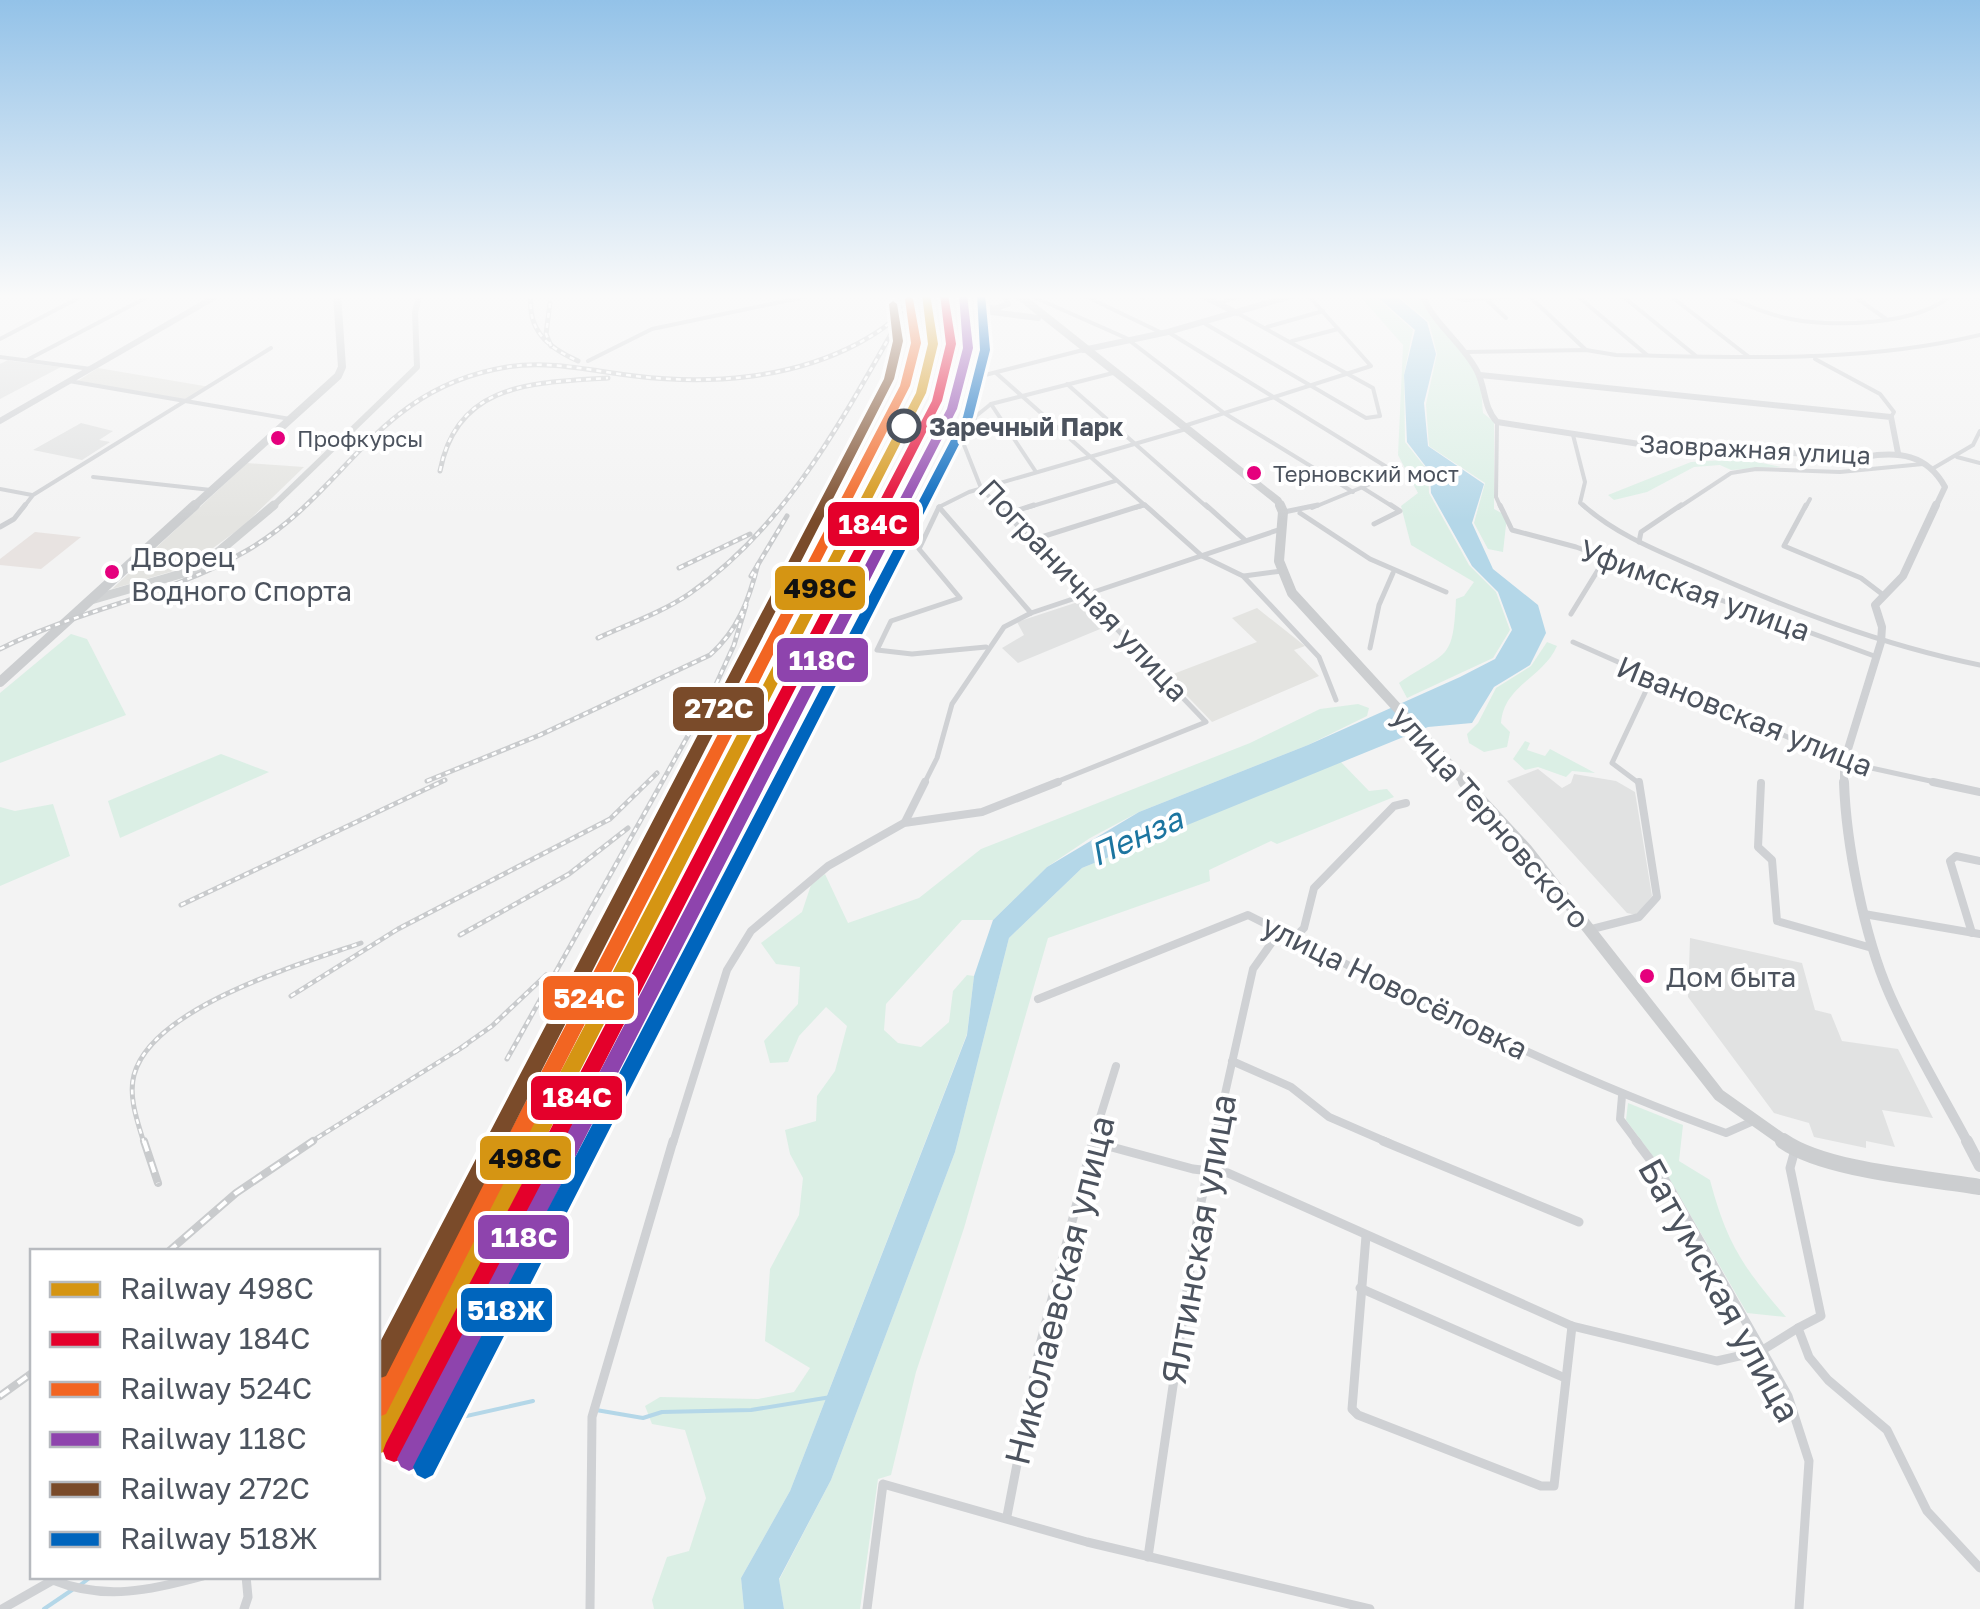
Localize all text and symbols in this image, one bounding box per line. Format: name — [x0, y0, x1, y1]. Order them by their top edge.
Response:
marker: Заречный Парк — [888, 410, 920, 442]
place label: Заречный Парк — [929, 411, 1124, 442]
place label: Профкурсы — [297, 425, 423, 452]
street label: Заовражная улица — [1638, 427, 1872, 471]
marker: Профкурсы — [268, 428, 288, 448]
place label: Терновский мост — [1273, 460, 1459, 487]
marker: Терновский мост — [1244, 463, 1264, 483]
street label: Пограничная улица — [972, 471, 1196, 709]
line badge: 184С — [826, 500, 921, 548]
text: 184С — [838, 507, 908, 540]
street label: Уфимская улица — [1575, 532, 1815, 648]
place label: Дворец Водного Спорта — [131, 540, 352, 607]
marker: Дворец Водного Спорта — [102, 562, 122, 582]
line badge: 498С — [773, 564, 867, 612]
text: 498С — [783, 571, 857, 604]
line badge: 118С — [775, 636, 870, 684]
text: 118С — [789, 643, 855, 676]
street label: Ивановская улица — [1612, 648, 1878, 784]
line badge: 272С — [671, 685, 766, 733]
text: 272С — [684, 691, 754, 724]
street label: улица Терновского — [1385, 698, 1597, 936]
water label: Пенза — [1084, 798, 1190, 873]
street label: улица Новосёловка — [1256, 907, 1534, 1067]
place label: Дом быта — [1666, 960, 1796, 993]
marker: Дом быта — [1637, 966, 1657, 986]
line badge: 524С — [541, 974, 636, 1022]
text: 524С — [553, 981, 625, 1014]
line badge: 184С — [529, 1074, 624, 1122]
text: 184С — [542, 1080, 612, 1113]
street label: Ялтинская улица — [1152, 1090, 1244, 1388]
street label: Николаевская улица — [995, 1111, 1123, 1469]
line badge: 498С — [478, 1134, 573, 1182]
text: 498С — [488, 1141, 562, 1174]
street label: Батумская улица — [1630, 1151, 1810, 1429]
line badge: 118С — [476, 1213, 571, 1261]
text: 118С — [491, 1220, 557, 1253]
legend — [30, 1249, 380, 1579]
text: Railway 498С — [120, 1270, 314, 1306]
line badge: 518Ж — [459, 1286, 554, 1334]
text: 518Ж — [467, 1293, 545, 1326]
text: Railway 184С — [120, 1320, 310, 1356]
text: Railway 524С — [120, 1370, 312, 1406]
text: Railway 118С — [120, 1420, 307, 1456]
text: Railway 272С — [120, 1470, 310, 1506]
text: Railway 518Ж — [120, 1520, 318, 1556]

